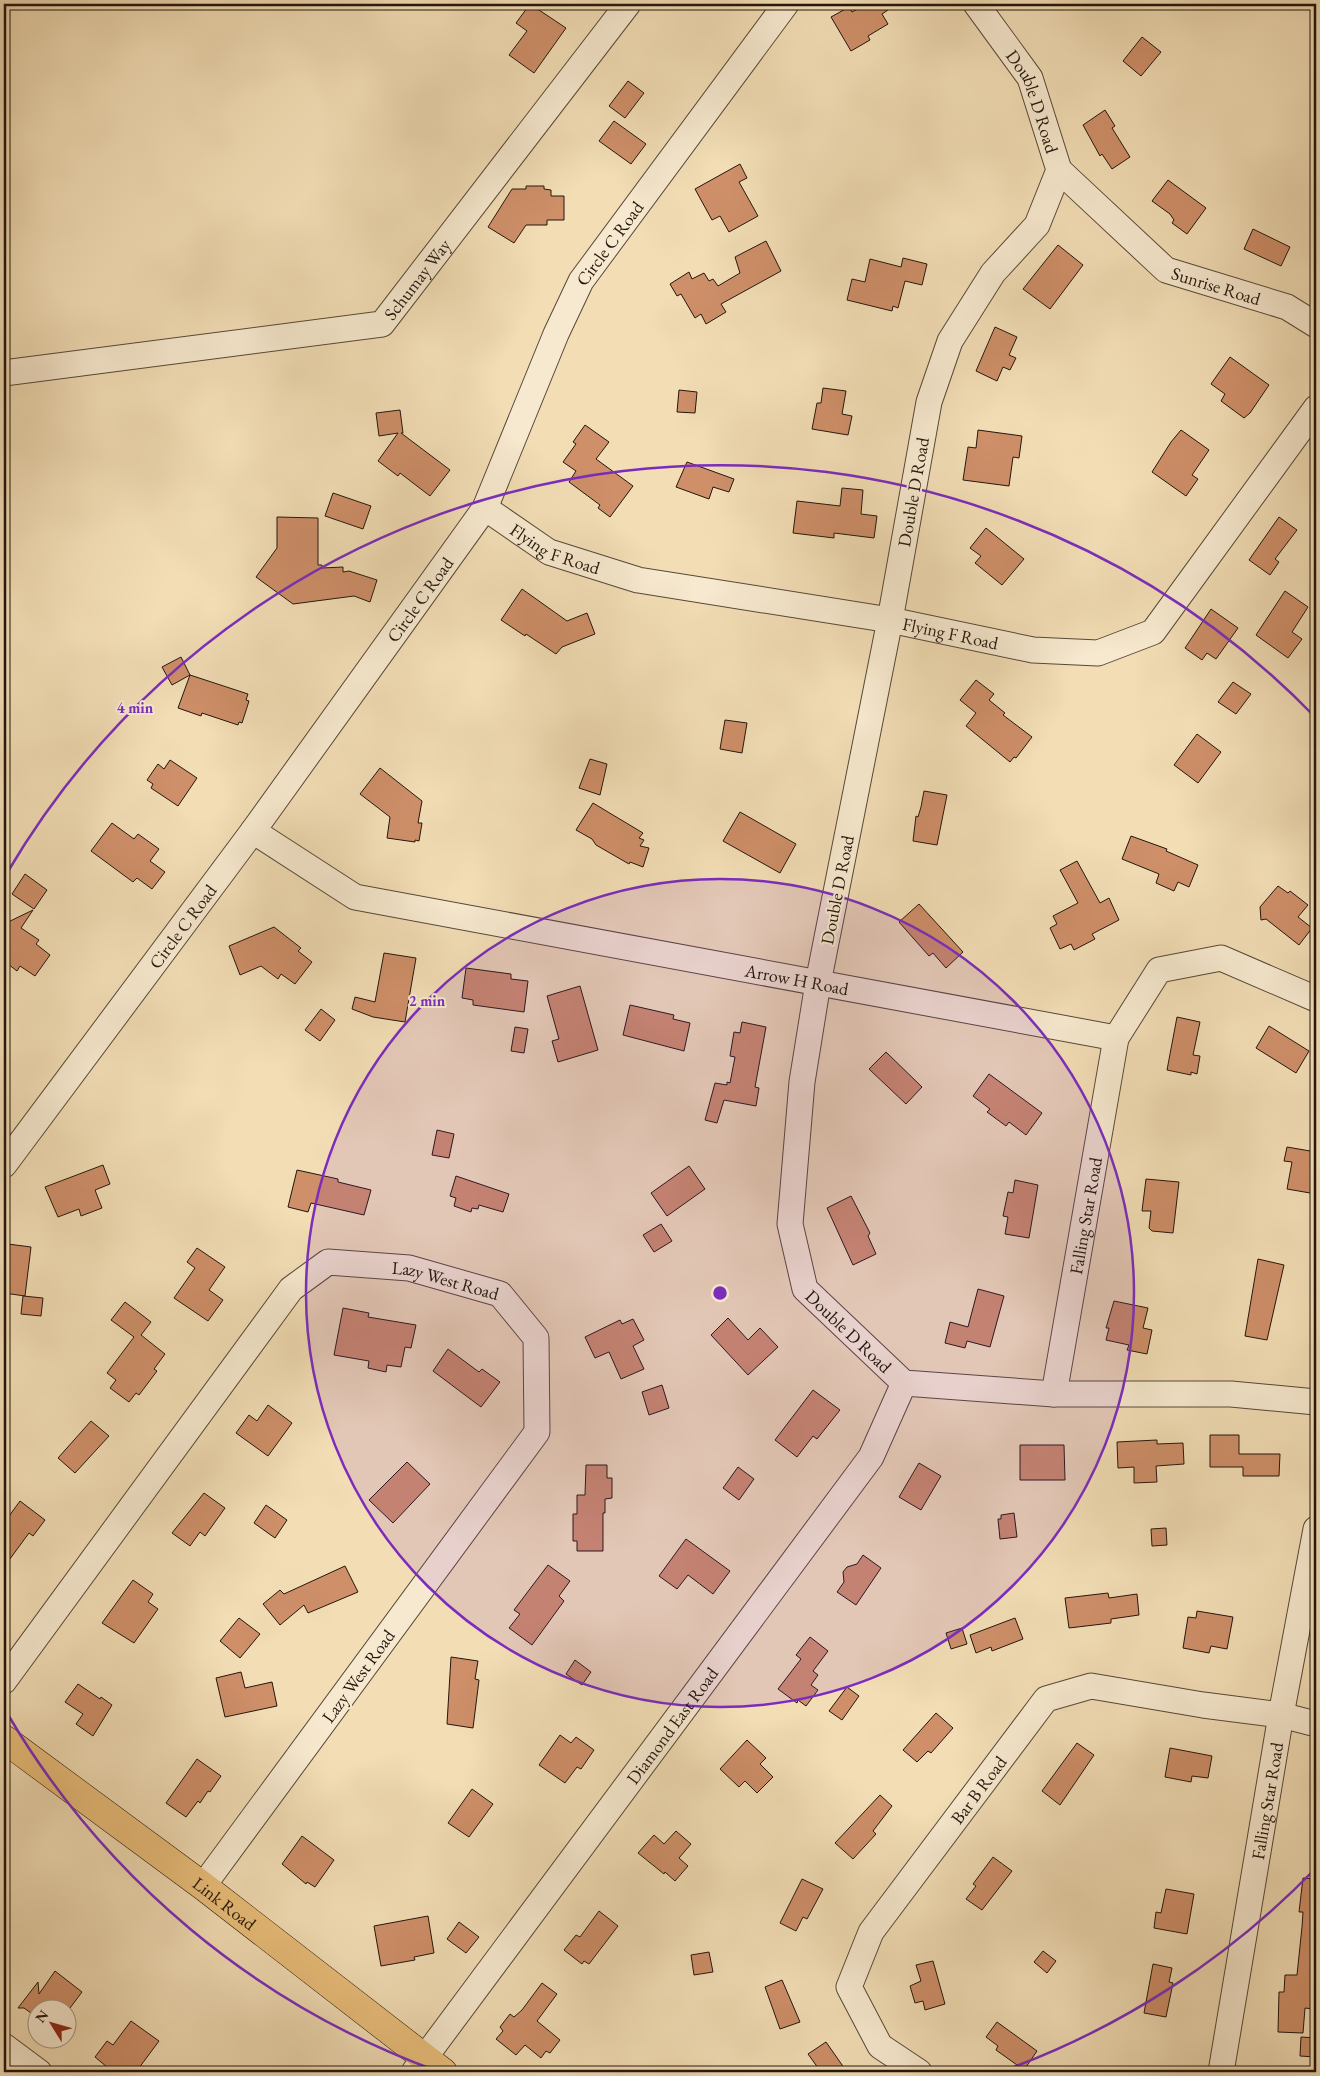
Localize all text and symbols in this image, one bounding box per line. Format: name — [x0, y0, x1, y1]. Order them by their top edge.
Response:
street label: Double D Road — [1001, 45, 1065, 157]
street label: Circle C Road — [570, 195, 648, 290]
street label: Schumay Way — [378, 234, 455, 324]
street label: Sunrise Road — [1169, 261, 1264, 310]
street label: Double D Road — [892, 435, 934, 549]
street label: Flying F Road — [506, 517, 604, 579]
street label: Circle C Road — [381, 551, 458, 646]
street label: Flying F Road — [901, 611, 1001, 654]
text: 4 min — [117, 698, 154, 717]
street label: Double D Road — [815, 833, 859, 947]
street label: Circle C Road — [143, 879, 222, 973]
street label: Arrow H Road — [742, 958, 852, 1000]
text: 2 min — [409, 991, 446, 1010]
street label: Falling Star Road — [1064, 1154, 1107, 1276]
street label: Lazy West Road — [391, 1255, 503, 1305]
centre of rings — [711, 1284, 729, 1302]
street label: Double D Road — [801, 1284, 898, 1378]
street label: Lazy West Road — [316, 1624, 400, 1727]
street label: Diamond East Road — [621, 1661, 723, 1788]
street label: Falling Star Road — [1245, 1740, 1288, 1861]
street label: Bar B Road — [945, 1750, 1012, 1828]
street label: Link Road — [189, 1871, 262, 1935]
north arrow — [28, 1998, 78, 2048]
text: N — [31, 2006, 53, 2026]

